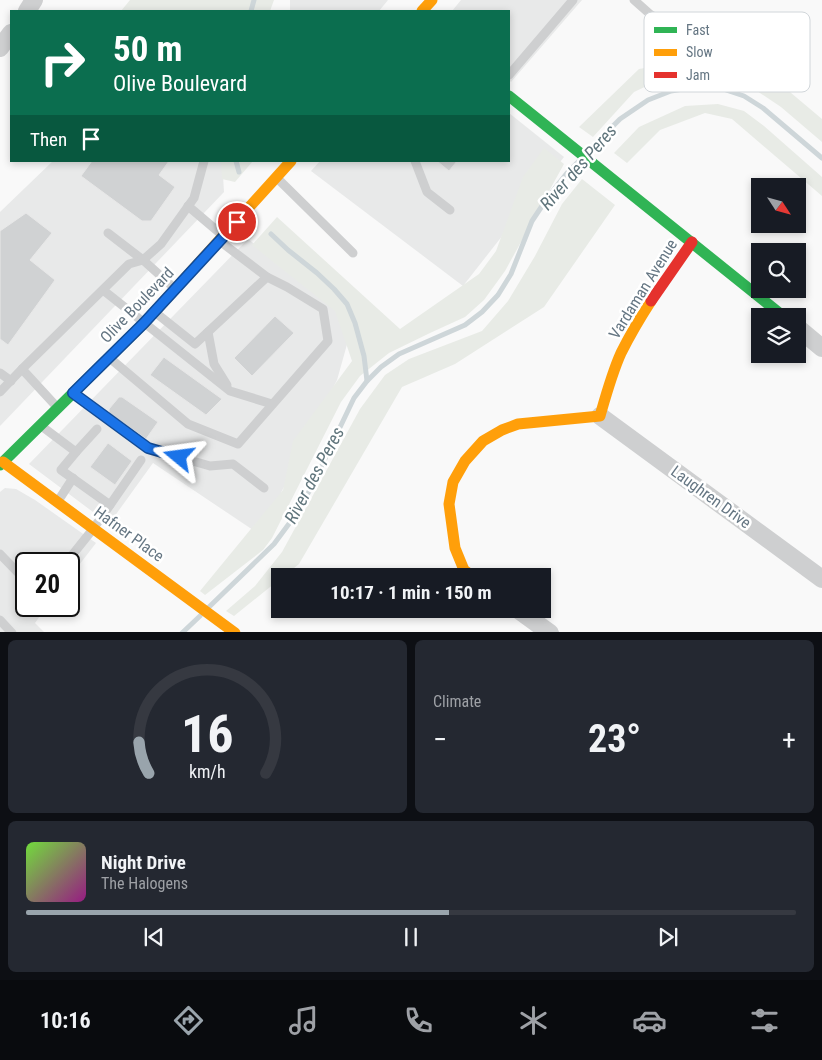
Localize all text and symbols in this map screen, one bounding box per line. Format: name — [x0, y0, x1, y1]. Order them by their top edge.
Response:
legend — [644, 12, 810, 92]
text: Fast — [686, 22, 710, 38]
text: 50 m — [113, 29, 182, 70]
icon: right — [30, 30, 95, 95]
text: Slow — [686, 44, 713, 60]
text: Jam — [686, 67, 710, 83]
text: Olive Boulevard — [113, 71, 247, 96]
water label: River des Peres — [535, 120, 621, 214]
icon: arrive — [77, 125, 105, 153]
text: Then — [30, 128, 67, 151]
north arrow — [751, 178, 806, 232]
map controls — [751, 178, 806, 363]
pin — [216, 201, 258, 243]
icon: arrive — [223, 208, 251, 236]
street label: Vardaman Avenue — [605, 236, 681, 342]
button: search — [751, 243, 806, 298]
street label: Olive Boulevard — [96, 263, 178, 347]
button: layers — [751, 308, 806, 363]
water label: River des Peres — [280, 423, 348, 527]
position arrow — [152, 430, 204, 482]
street label: Laughren Drive — [667, 462, 755, 532]
street label: Hafner Place — [90, 502, 168, 566]
speed limit sign: 20 — [15, 552, 80, 617]
text: 10:17 · 1 min · 150 m — [330, 581, 492, 604]
text: Climate — [433, 692, 481, 711]
text: 16 — [181, 704, 234, 765]
text: 23° — [588, 717, 641, 761]
text: − — [433, 723, 447, 756]
text: + — [782, 723, 796, 756]
text: km/h — [189, 761, 226, 782]
text: Night Drive — [101, 851, 186, 874]
text: The Halogens — [101, 874, 188, 893]
icon: previous — [140, 923, 168, 951]
icon: pause — [397, 923, 425, 951]
icon: next — [654, 923, 682, 951]
icon: directions — [171, 1003, 206, 1038]
icon: music — [286, 1003, 321, 1038]
icon: phone — [401, 1003, 436, 1038]
icon: climate — [516, 1003, 551, 1038]
icon: car — [632, 1003, 667, 1038]
icon: filters — [747, 1003, 782, 1038]
text: 10:16 — [40, 1008, 91, 1033]

